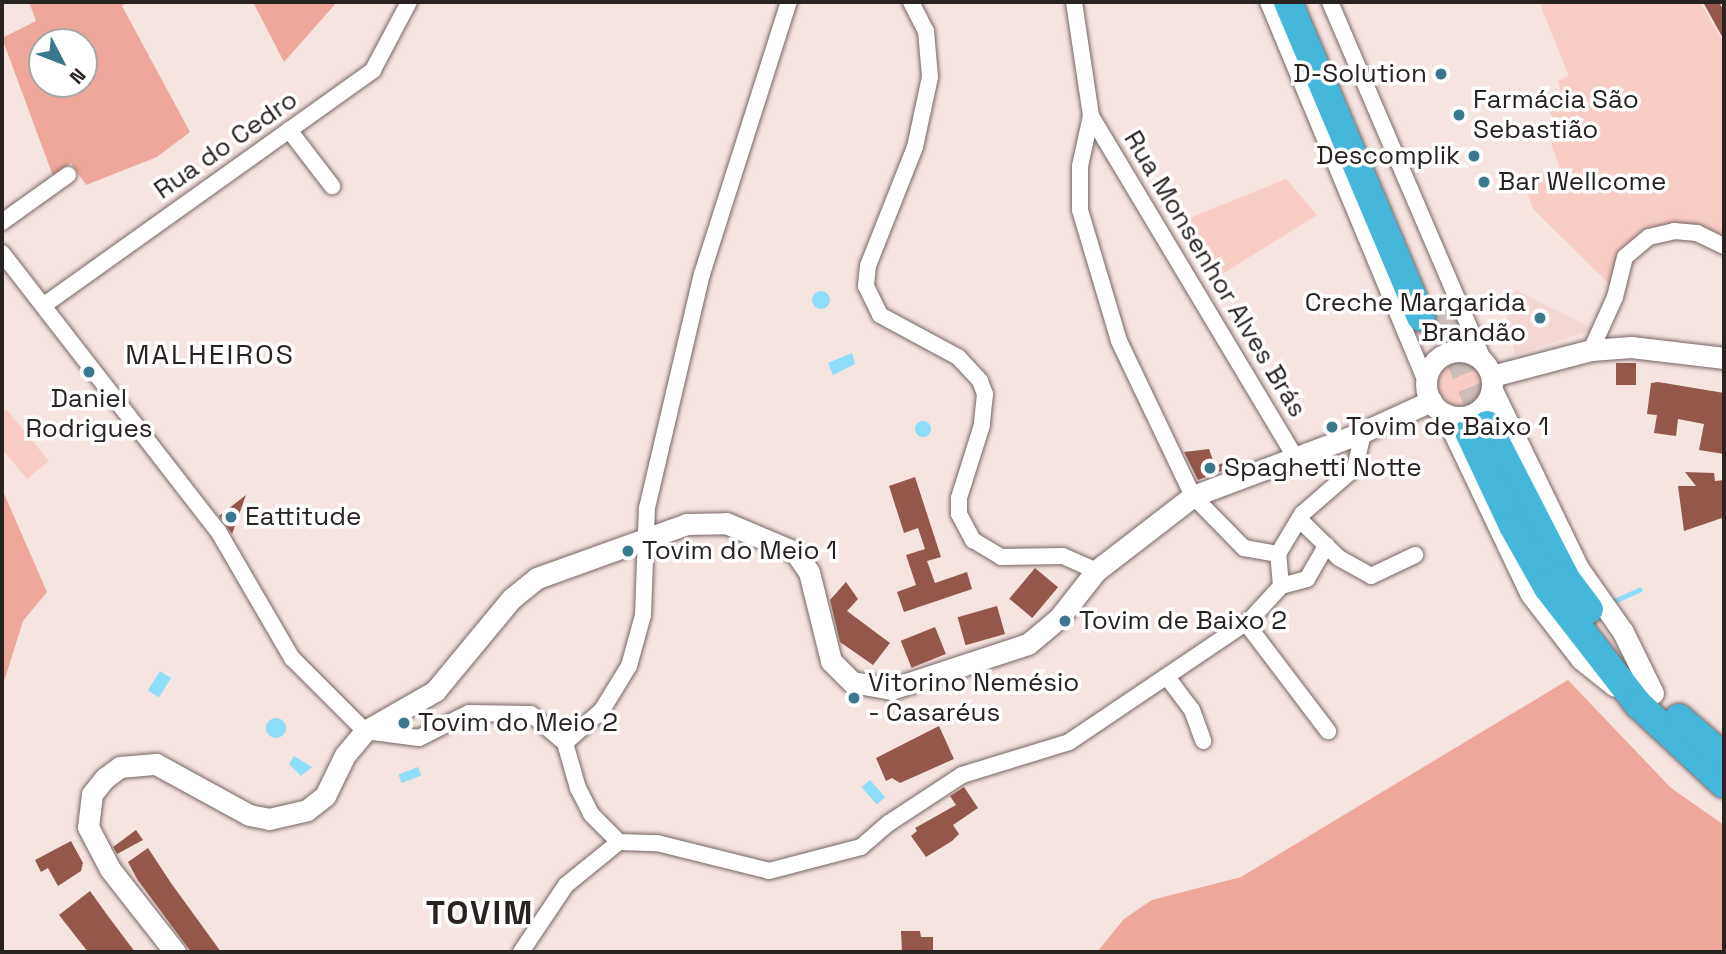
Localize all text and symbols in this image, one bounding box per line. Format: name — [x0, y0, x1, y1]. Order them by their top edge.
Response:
north arrow — [28, 28, 98, 98]
place label: D-Solution — [1293, 58, 1427, 90]
text: N — [64, 63, 91, 89]
marker: D-Solution — [1433, 66, 1449, 82]
street label: Rua do Cedro — [148, 84, 304, 206]
place label: Farmácia São Sebastião — [1473, 84, 1639, 146]
marker: Farmácia São Sebastião — [1451, 107, 1467, 123]
street label: Rua Monsenhor Alves Brás — [1117, 125, 1313, 423]
place label: Descomplik — [1316, 140, 1460, 172]
marker: Descomplik — [1466, 148, 1482, 164]
place label: Bar Wellcome — [1498, 166, 1667, 198]
marker: Bar Wellcome — [1476, 174, 1492, 190]
place label: Creche Margarida Brandão — [1305, 287, 1526, 348]
marker: Creche Margarida Brandão — [1532, 310, 1548, 326]
district label: MALHEIROS — [126, 337, 294, 371]
marker: Daniel Rodrigues — [81, 364, 97, 380]
place label: Daniel Rodrigues — [25, 383, 153, 444]
place label: Tovim de Baixo 1 — [1346, 411, 1549, 443]
marker: Tovim de Baixo 1 — [1324, 419, 1340, 435]
place label: Spaghetti Notte — [1224, 452, 1422, 484]
marker: Spaghetti Notte — [1202, 460, 1218, 476]
place label: Eattitude — [245, 501, 361, 533]
marker: Eattitude — [223, 509, 239, 525]
place label: Tovim do Meio 1 — [642, 535, 837, 567]
marker: Tovim do Meio 1 — [620, 543, 636, 559]
place label: Tovim de Baixo 2 — [1079, 605, 1287, 637]
marker: Tovim de Baixo 2 — [1057, 613, 1073, 629]
place label: Vitorino Nemésio - Casaréus — [868, 667, 1079, 728]
marker: Vitorino Nemésio - Casaréus — [846, 690, 862, 706]
place label: Tovim do Meio 2 — [418, 707, 618, 739]
marker: Tovim do Meio 2 — [396, 715, 412, 731]
district label: TOVIM — [426, 894, 534, 934]

